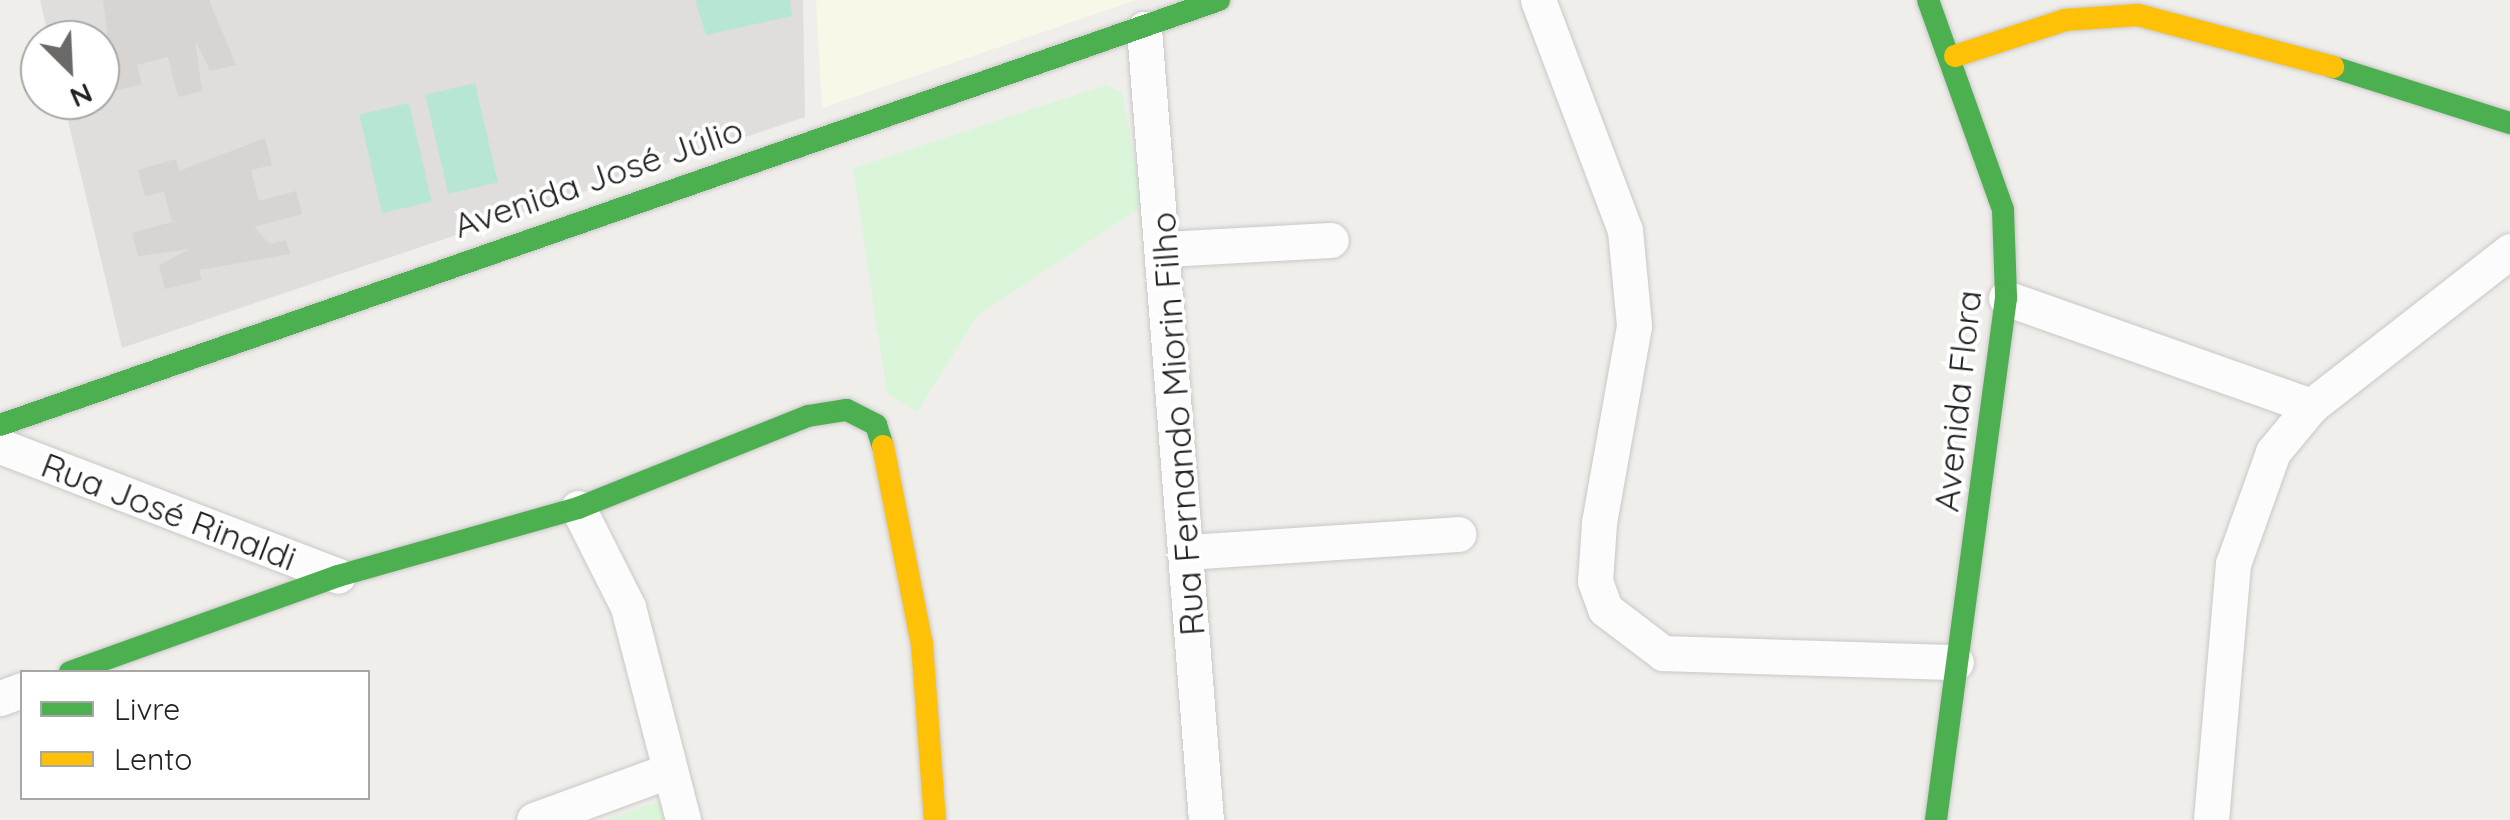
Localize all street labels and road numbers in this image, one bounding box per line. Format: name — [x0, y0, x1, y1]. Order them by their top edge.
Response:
street label: Avenida José Júlio — [448, 108, 748, 246]
street label: Rua Fernando Miorin Filho — [1141, 211, 1213, 637]
street label: Avenida Flora — [1924, 288, 1990, 514]
street label: Rua José Rinaldi — [36, 443, 302, 579]

